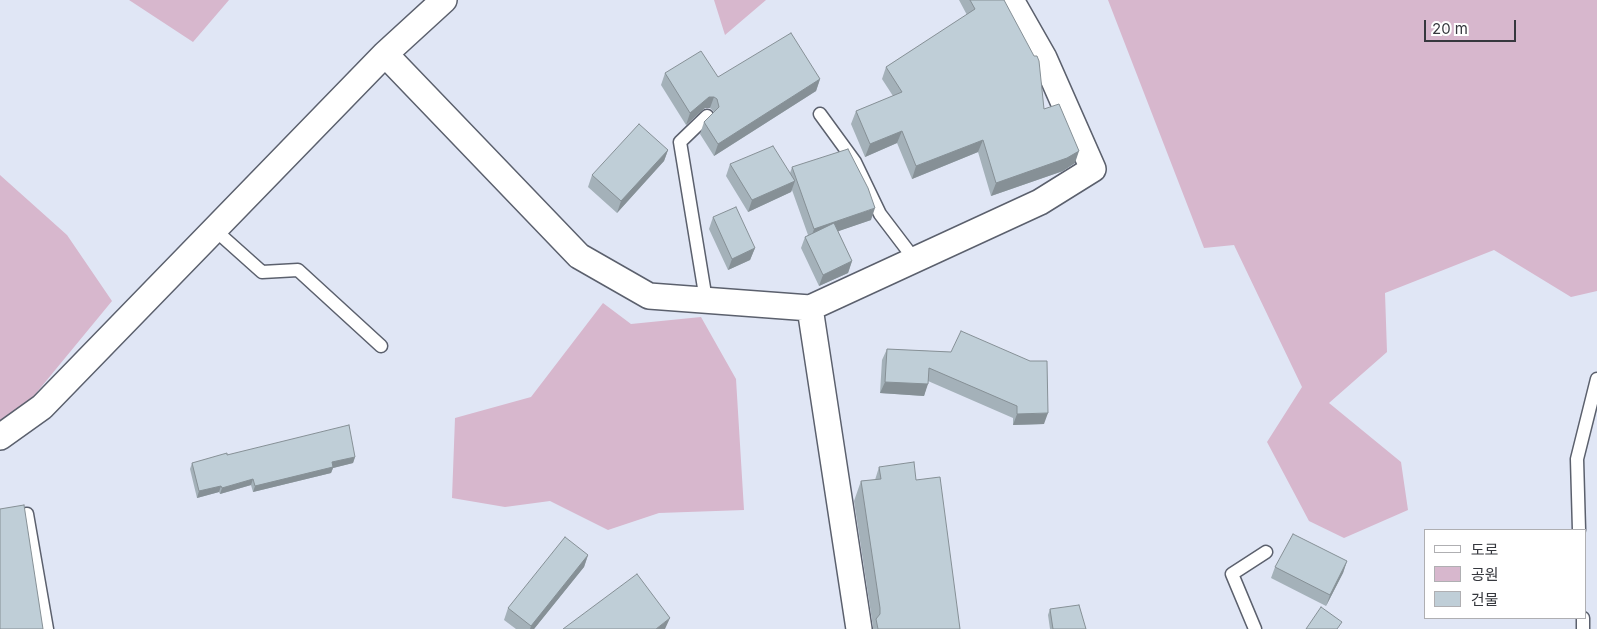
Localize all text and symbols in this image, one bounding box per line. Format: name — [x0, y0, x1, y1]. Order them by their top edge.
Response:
scale bar — [1427, 10, 1520, 42]
text: 20 m — [1432, 19, 1468, 38]
legend — [1424, 529, 1587, 619]
text: 도로 — [1471, 540, 1499, 559]
text: 공원 — [1471, 565, 1499, 584]
text: 건물 — [1471, 590, 1499, 609]

